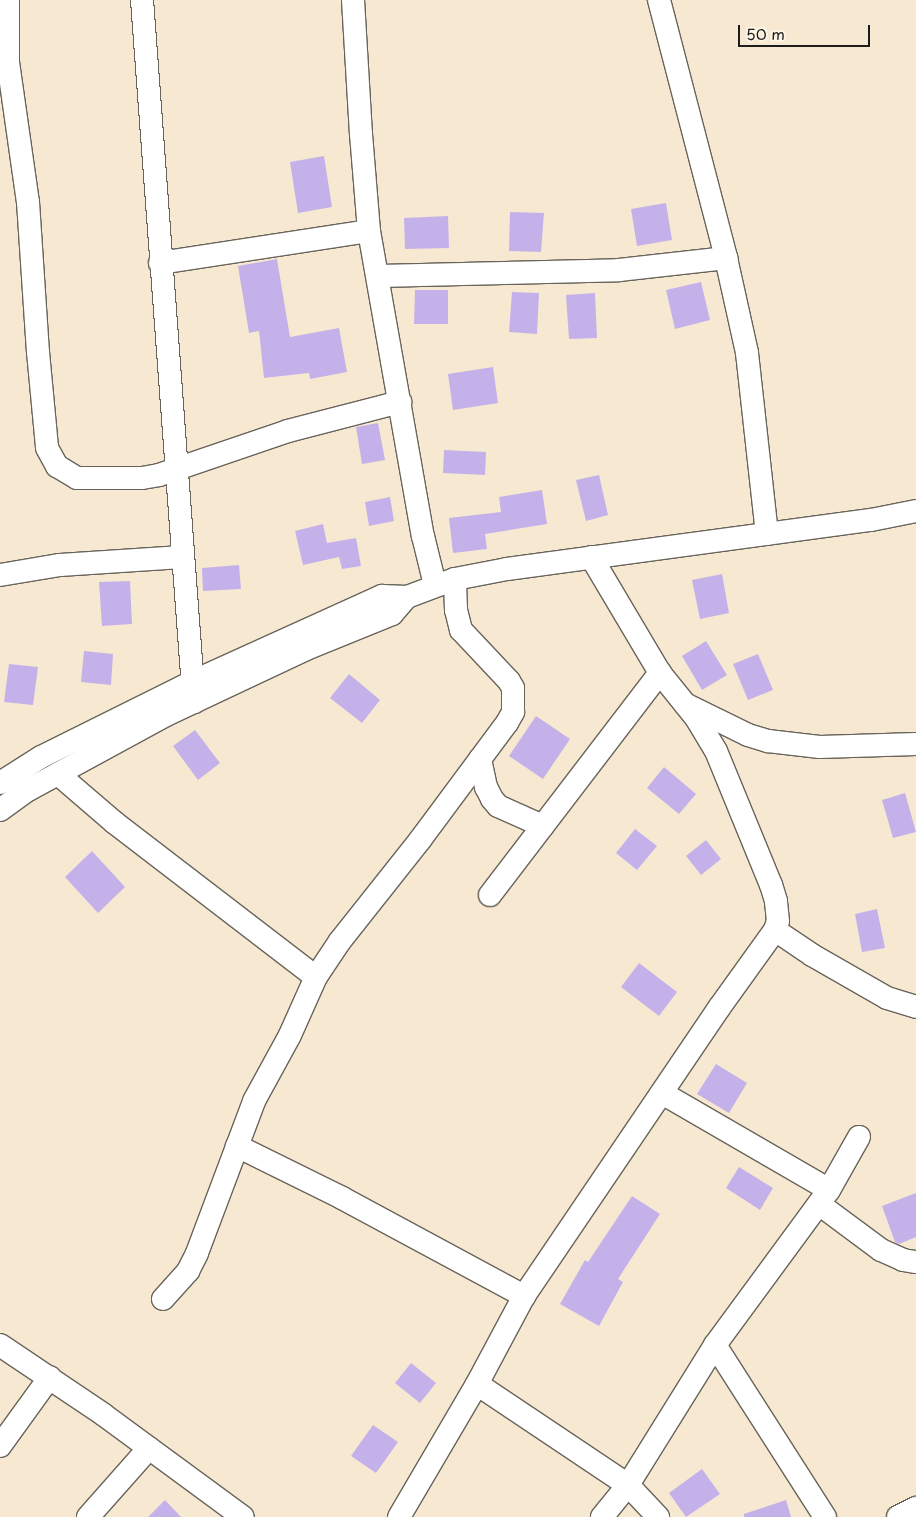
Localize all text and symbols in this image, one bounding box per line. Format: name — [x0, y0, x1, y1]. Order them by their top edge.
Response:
scale bar — [741, 15, 874, 47]
text: 50 m — [746, 22, 785, 45]

